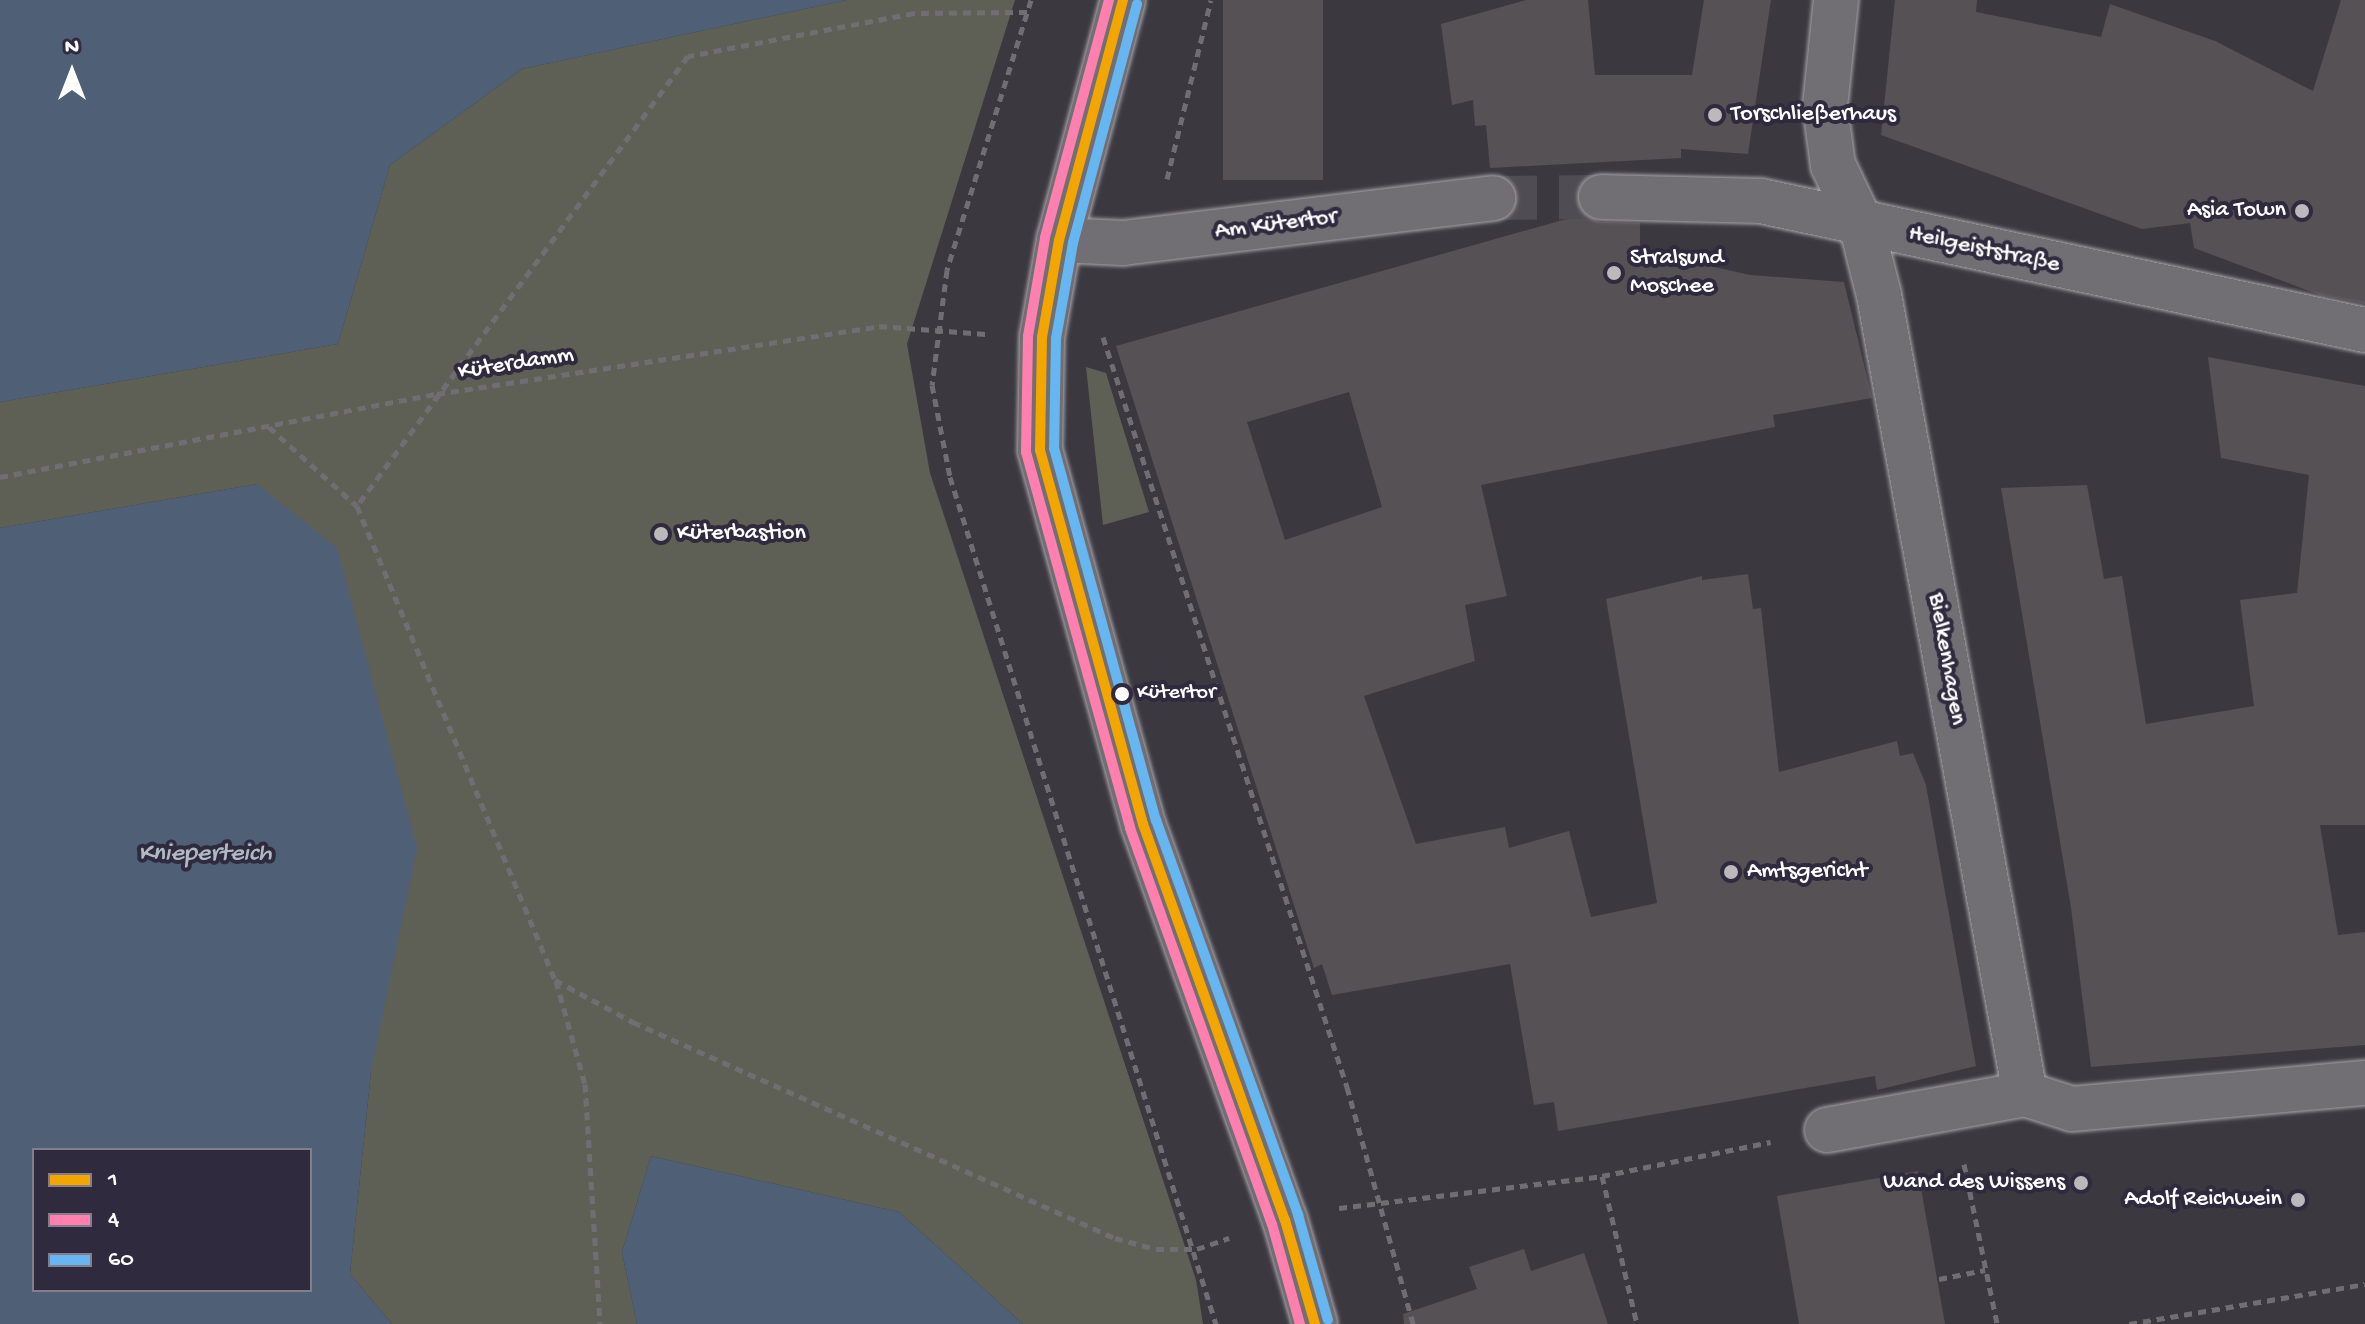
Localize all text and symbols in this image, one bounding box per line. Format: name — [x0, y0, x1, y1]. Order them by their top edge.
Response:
north arrow — [32, 32, 112, 112]
text: N — [65, 35, 79, 61]
place label: Torschließerhaus — [1731, 101, 1896, 129]
marker: Torschließerhaus — [1706, 106, 1724, 124]
place label: Asia Town — [2187, 197, 2286, 225]
marker: Asia Town — [2293, 202, 2311, 220]
street label: Am Kütertor — [1213, 203, 1339, 247]
street label: Heilgeiststraße — [1906, 220, 2062, 280]
place label: Stralsund Moschee — [1630, 245, 1724, 301]
marker: Stralsund Moschee — [1605, 264, 1623, 282]
street label: Küterdamm — [456, 341, 576, 387]
place label: Küterbastion — [677, 520, 806, 548]
marker: Küterbastion — [652, 525, 670, 543]
street label: Bielkenhagen — [1920, 591, 1972, 727]
place label: Kütertor — [1137, 681, 1216, 707]
marker: Kütertor — [1114, 686, 1130, 702]
water label: Knieperteich — [138, 839, 272, 871]
place label: Amtsgericht — [1747, 858, 1867, 886]
marker: Amtsgericht — [1722, 863, 1740, 881]
legend — [32, 1148, 312, 1292]
text: 1 — [108, 1166, 118, 1195]
place label: Wand des Wissens — [1883, 1169, 2065, 1197]
marker: Wand des Wissens — [2072, 1174, 2090, 1192]
place label: Adolf Reichwein — [2124, 1186, 2282, 1214]
marker: Adolf Reichwein — [2289, 1191, 2307, 1209]
text: 4 — [108, 1206, 119, 1235]
text: 60 — [108, 1246, 134, 1275]

